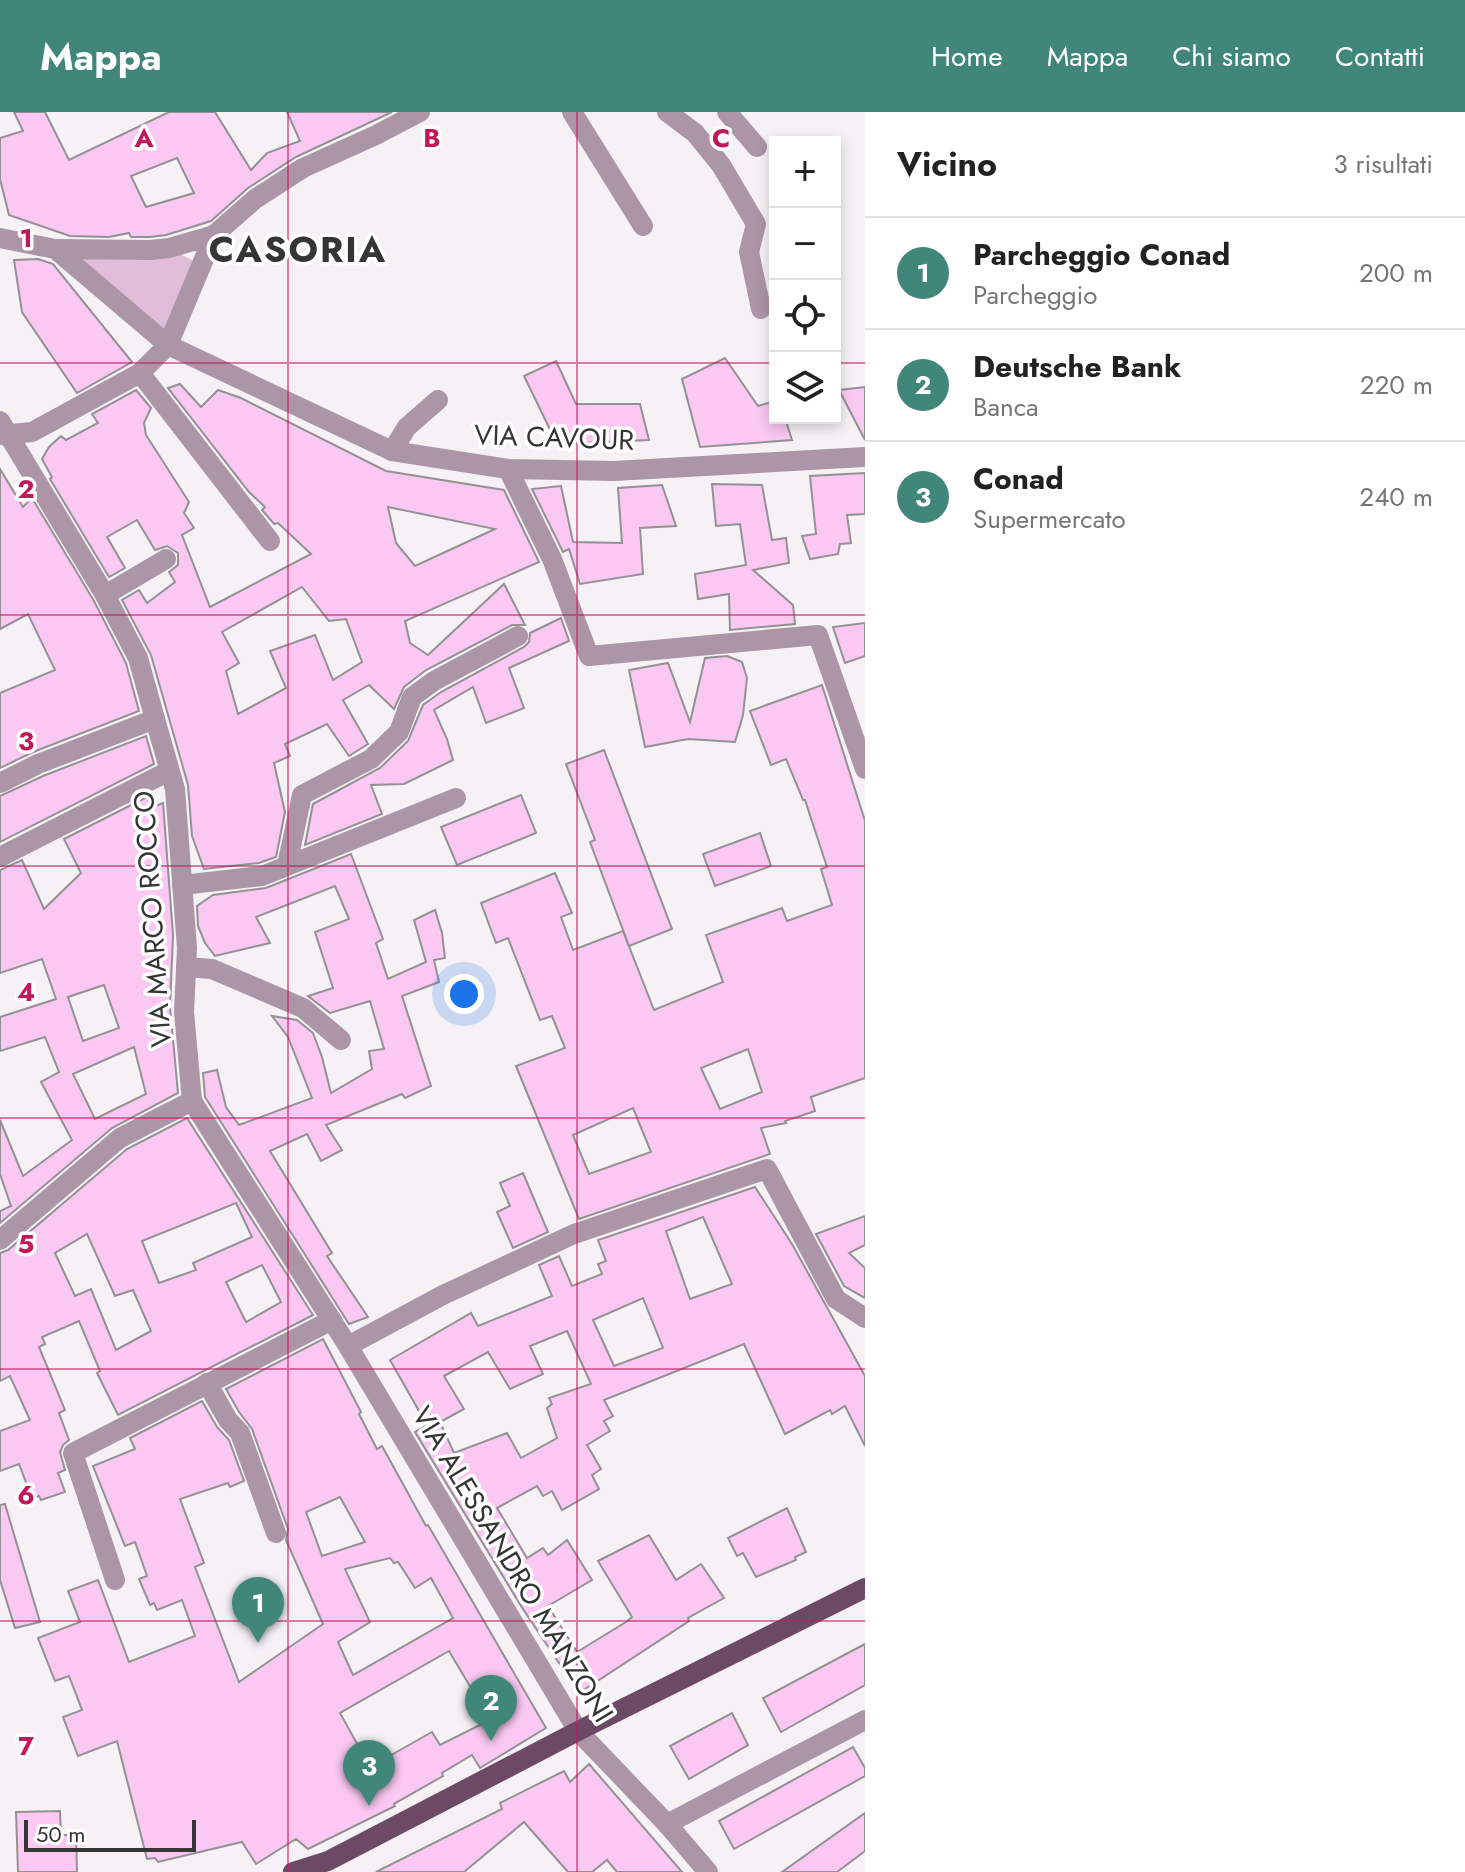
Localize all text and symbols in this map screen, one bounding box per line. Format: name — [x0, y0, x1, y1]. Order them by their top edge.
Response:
text: Mappa — [40, 29, 162, 84]
text: Home — [931, 36, 1003, 77]
text: Mappa — [1047, 36, 1128, 77]
text: Chi siamo — [1172, 36, 1291, 77]
text: Contatti — [1335, 36, 1425, 77]
text: A — [133, 119, 154, 157]
text: B — [423, 119, 441, 157]
text: C — [712, 119, 730, 157]
map controls — [769, 136, 841, 424]
button: + — [769, 136, 841, 208]
text: Vicino — [897, 140, 997, 189]
text: 3 risultati — [1333, 145, 1433, 183]
button: − — [769, 208, 841, 280]
text: 1 — [19, 219, 33, 257]
district label: CASORIA — [209, 223, 387, 275]
text: Parcheggio Conad — [973, 233, 1230, 276]
text: 1 — [916, 254, 930, 292]
text: 200 m — [1359, 254, 1433, 292]
text: Parcheggio — [973, 276, 1098, 314]
button: locate — [769, 280, 841, 352]
text: Deutsche Bank — [973, 345, 1181, 388]
button: layers — [769, 352, 841, 424]
text: 2 — [914, 366, 932, 404]
text: 220 m — [1360, 366, 1433, 404]
text: Banca — [973, 388, 1039, 426]
street label: VIA CAVOUR — [473, 414, 635, 461]
text: Conad — [973, 457, 1064, 500]
text: 2 — [17, 470, 35, 508]
text: 3 — [915, 478, 931, 516]
text: 240 m — [1359, 478, 1433, 516]
text: Supermercato — [973, 500, 1126, 538]
text: 3 — [18, 722, 34, 760]
street label: VIA MARCO ROCCO — [123, 789, 182, 1049]
text: 4 — [17, 973, 35, 1011]
your location — [444, 974, 484, 1014]
text: 5 — [18, 1225, 34, 1263]
street label: VIA ALESSANDRO MANZONI — [402, 1398, 623, 1730]
text: 6 — [17, 1476, 35, 1514]
pin: 1 — [232, 1577, 284, 1643]
pin: 2 — [465, 1675, 517, 1741]
text: 7 — [18, 1727, 34, 1765]
pin: 3 — [343, 1740, 395, 1806]
scale bar — [24, 1816, 196, 1852]
text: 50 m — [36, 1818, 85, 1850]

